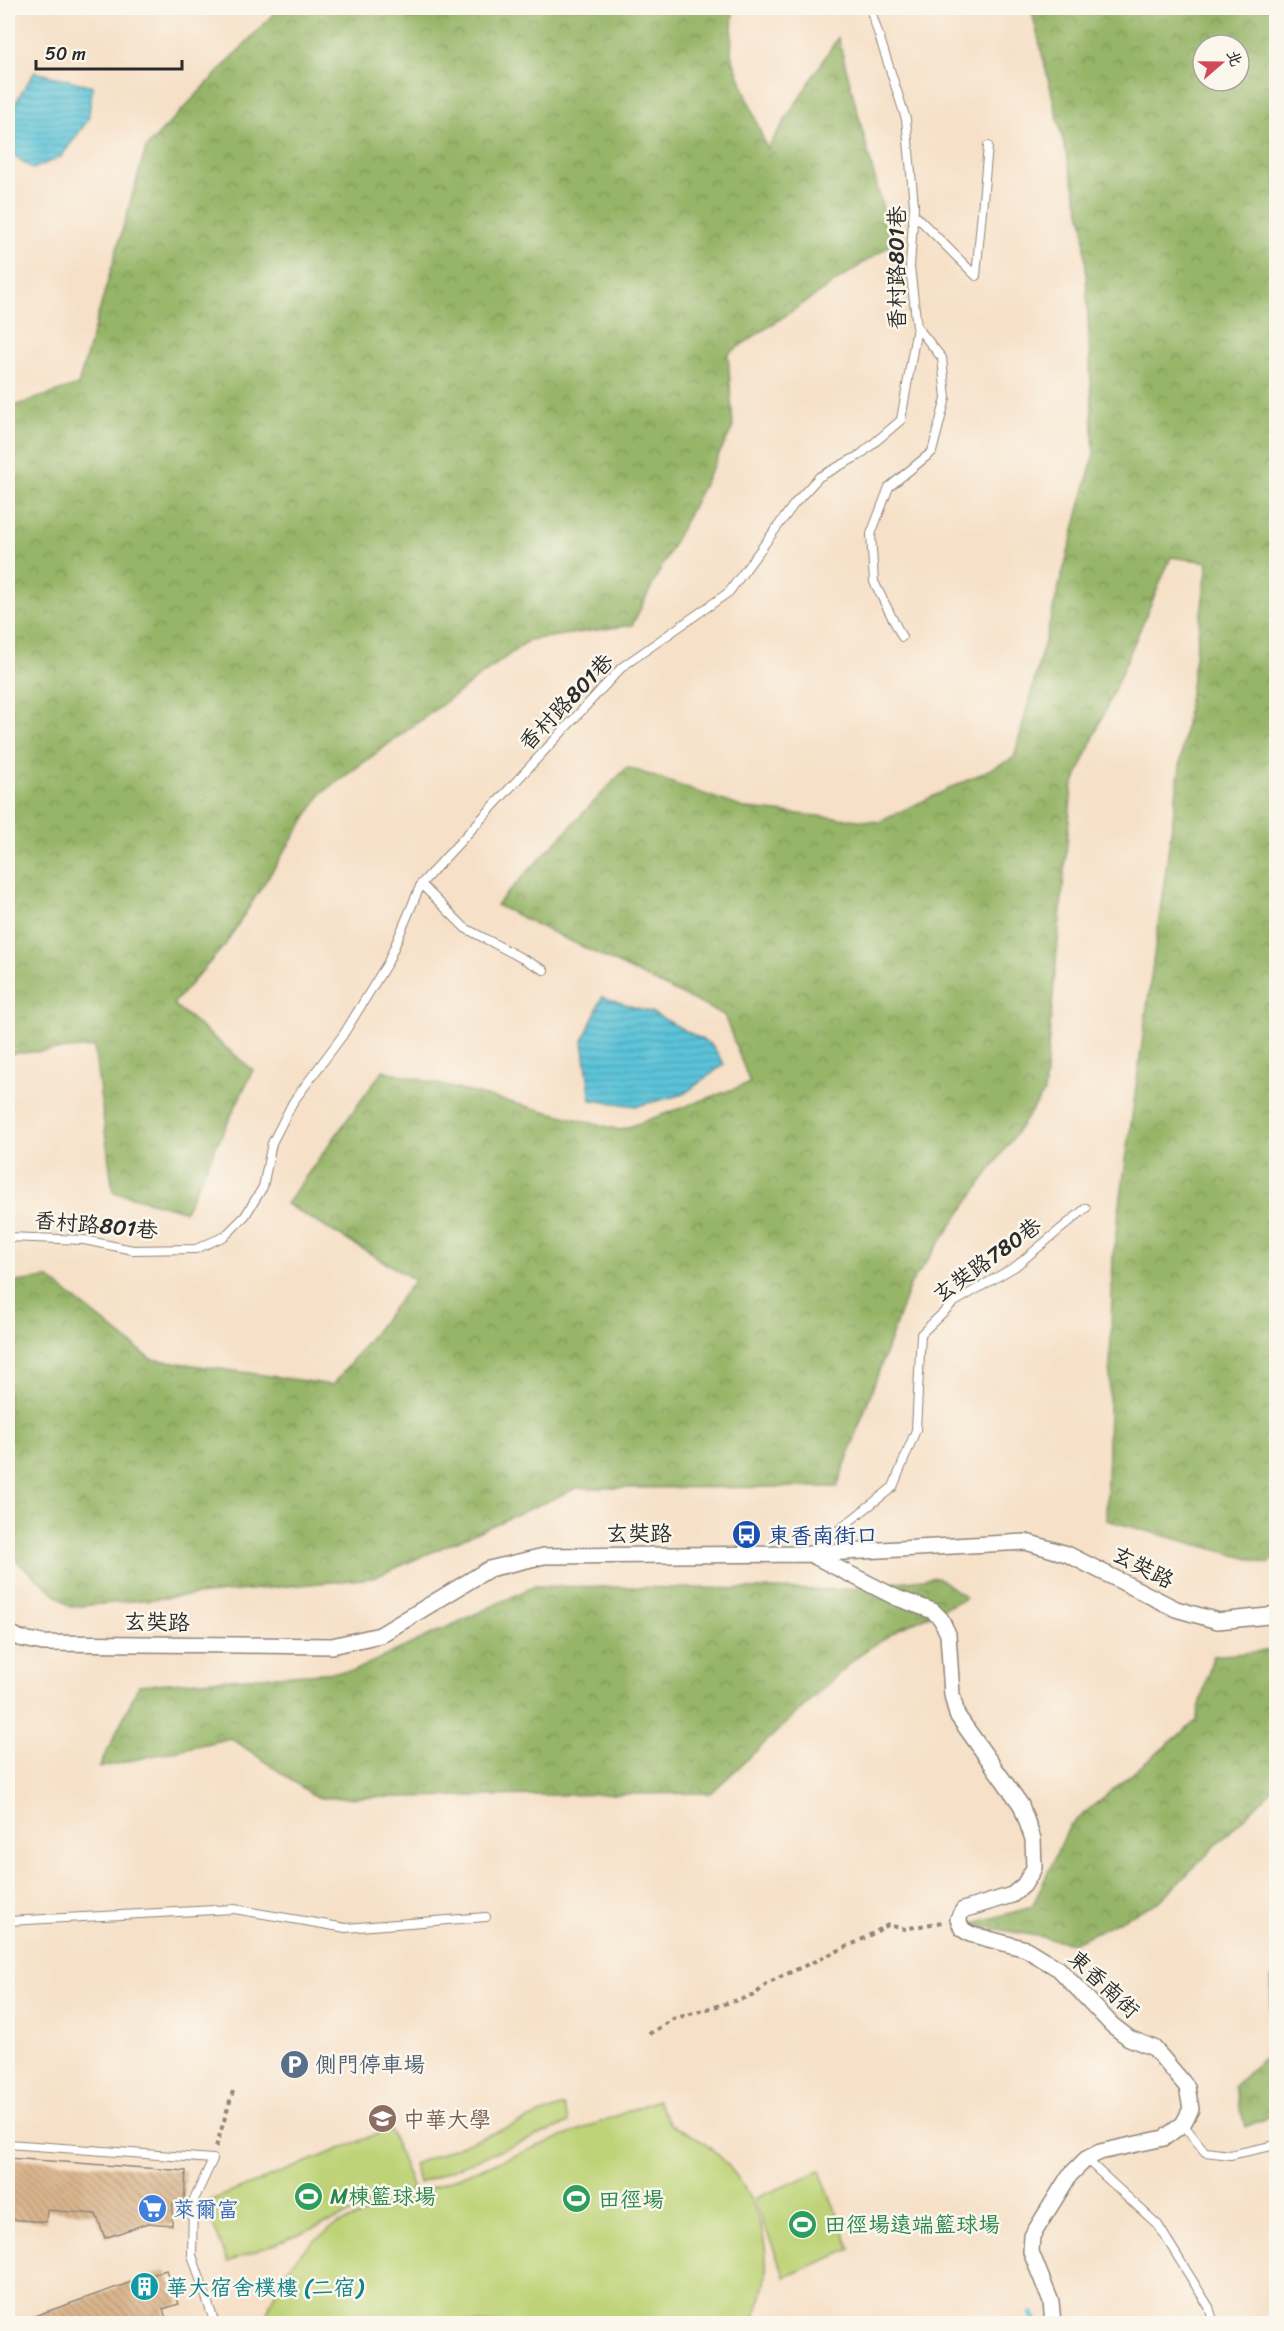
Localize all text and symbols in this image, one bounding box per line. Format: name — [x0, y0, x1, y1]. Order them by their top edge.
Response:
scale bar — [36, 33, 182, 71]
north arrow — [1191, 33, 1251, 93]
text: 50 m — [45, 38, 86, 70]
text: 北 — [1218, 46, 1251, 71]
street label: 香村路801巷 — [877, 206, 916, 330]
street label: 香村路801巷 — [509, 644, 623, 760]
street label: 香村路801巷 — [32, 1200, 160, 1250]
street label: 玄奘路780巷 — [924, 1207, 1050, 1313]
street label: 玄奘路 — [606, 1514, 672, 1553]
place label: 東香南街口 — [768, 1516, 878, 1555]
bus stop icon: 東香南街口 — [731, 1519, 763, 1551]
street label: 玄奘路 — [1105, 1535, 1181, 1599]
street label: 玄奘路 — [124, 1602, 190, 1642]
street label: 東香南街 — [1059, 1940, 1149, 2028]
place label: 側門停車場 — [315, 2045, 425, 2084]
parking icon: 側門停車場 — [278, 2048, 310, 2080]
place label: 中華大學 — [403, 2100, 491, 2139]
school or university icon: 中華大學 — [366, 2103, 398, 2135]
place label: M棟籃球場 — [330, 2177, 436, 2216]
sports icon: M棟籃球場 — [293, 2180, 325, 2212]
place label: 田徑場 — [598, 2180, 664, 2219]
sports icon: 田徑場 — [561, 2183, 593, 2215]
place label: 萊爾富 — [173, 2190, 239, 2229]
supermarket icon: 萊爾富 — [136, 2193, 168, 2225]
place label: 田徑場遠端籃球場 — [824, 2205, 1000, 2244]
sports icon: 田徑場遠端籃球場 — [787, 2208, 819, 2240]
place label: 華大宿舍樸樓 (二宿) — [166, 2268, 365, 2307]
building icon: 華大宿舍樸樓 (二宿) — [129, 2271, 161, 2303]

